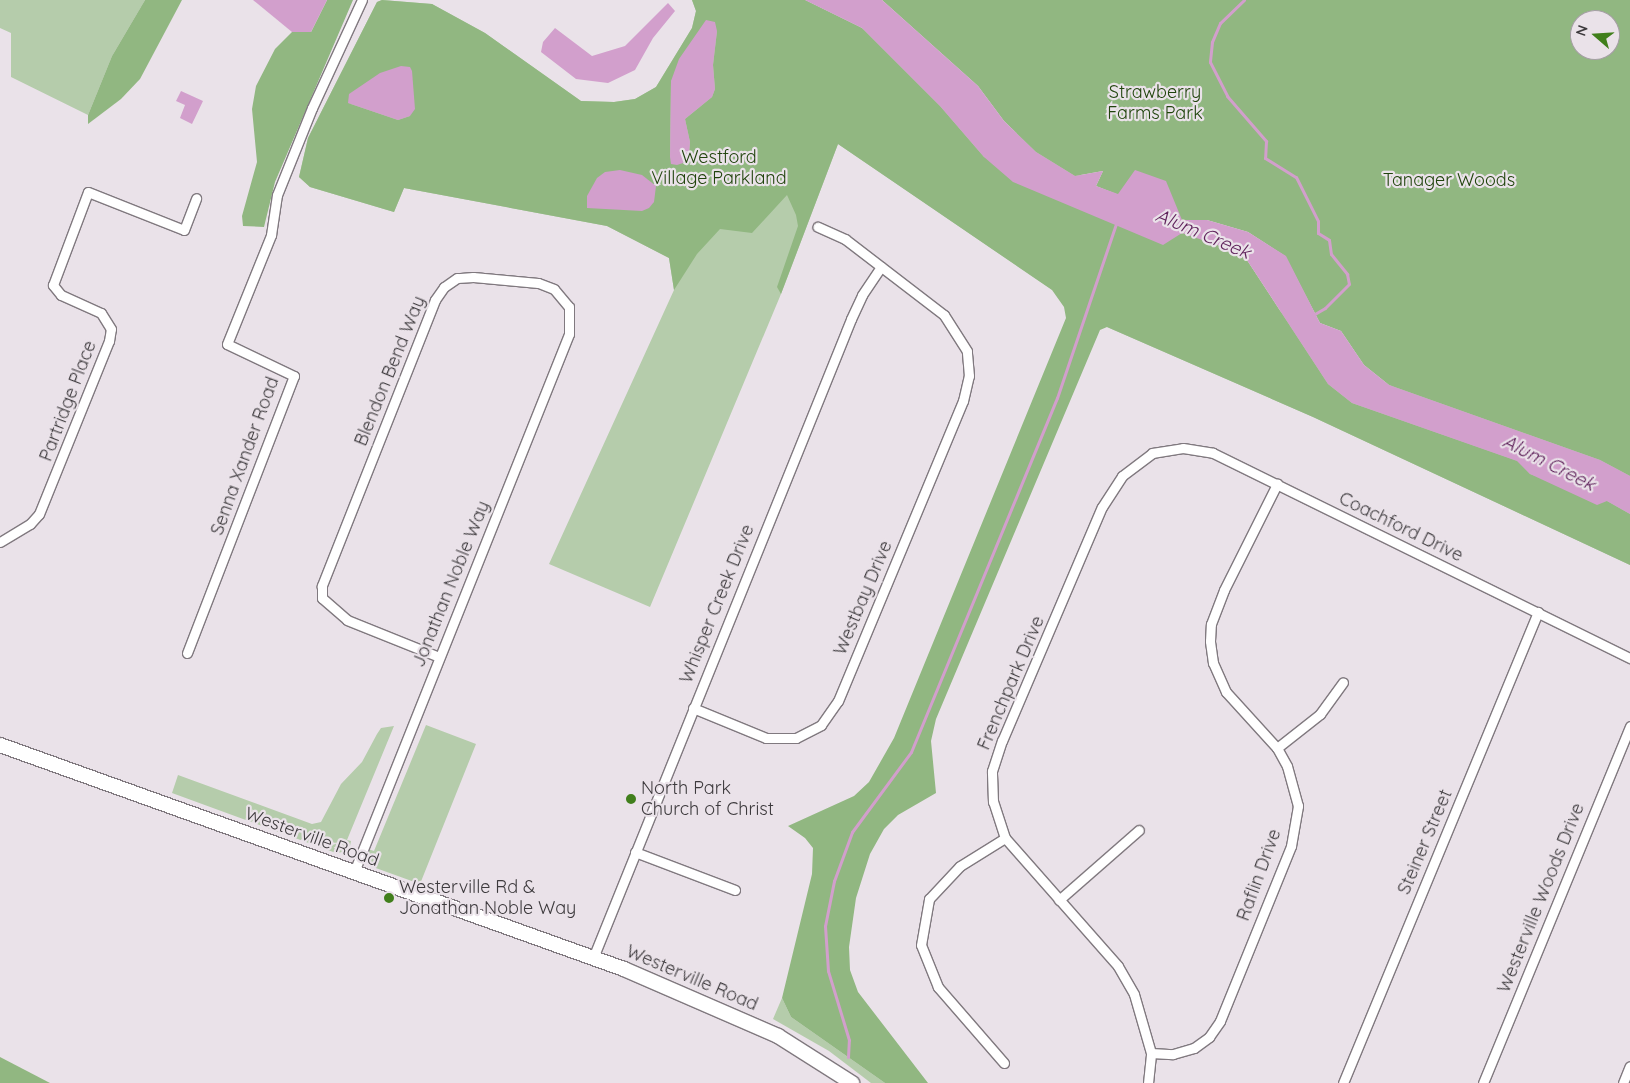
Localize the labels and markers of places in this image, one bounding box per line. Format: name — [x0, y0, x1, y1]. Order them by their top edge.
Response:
place label: North Park Church of Christ — [641, 778, 774, 821]
marker: North Park Church of Christ — [625, 793, 637, 805]
place label: Westerville Rd & Jonathan Noble Way — [399, 877, 576, 920]
marker: Westerville Rd & Jonathan Noble Way — [383, 892, 395, 904]

